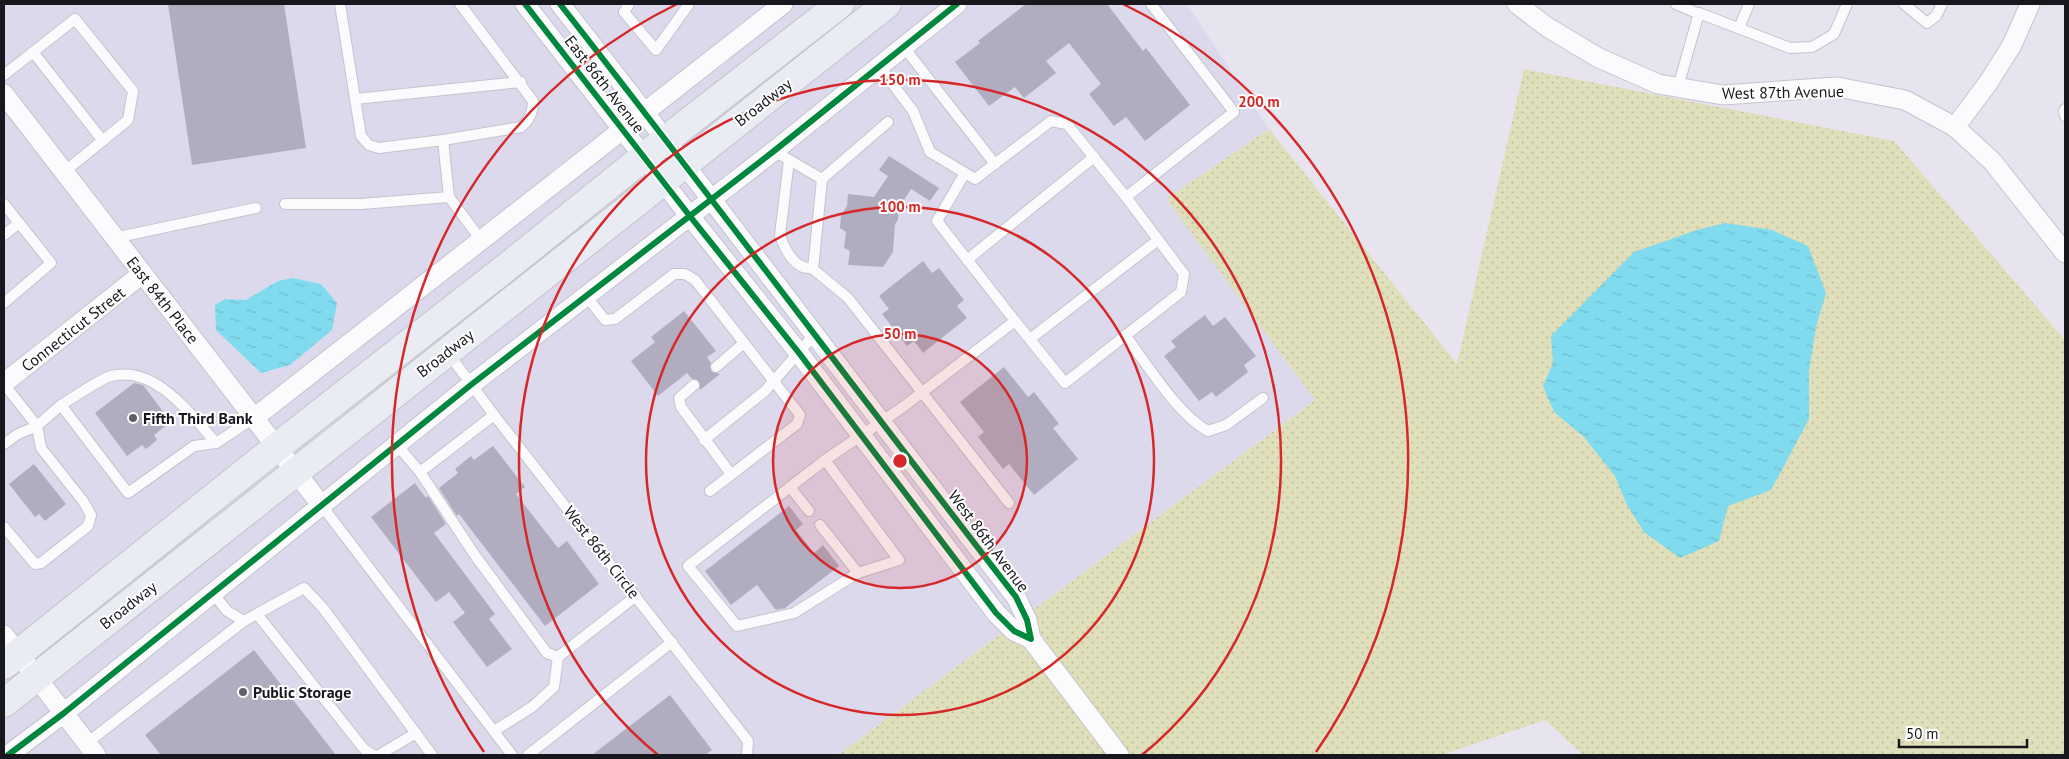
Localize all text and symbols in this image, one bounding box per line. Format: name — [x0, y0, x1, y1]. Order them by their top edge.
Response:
street label: East 86th Avenue — [561, 31, 649, 137]
text: 150 m — [879, 70, 921, 89]
street label: Broadway — [730, 73, 796, 131]
street label: West 87th Avenue — [1722, 81, 1844, 103]
text: 200 m — [1238, 92, 1280, 111]
text: 100 m — [879, 197, 921, 216]
street label: East 84th Place — [123, 252, 203, 348]
street label: Connecticut Street — [17, 282, 129, 376]
street label: Broadway — [412, 324, 478, 382]
text: 50 m — [884, 324, 916, 343]
place label: Fifth Third Bank — [143, 408, 253, 428]
marker: Fifth Third Bank — [127, 412, 139, 424]
centre of rings — [891, 452, 909, 470]
street label: West 86th Avenue — [944, 486, 1034, 596]
street label: West 86th Circle — [560, 502, 644, 602]
street label: Broadway — [95, 576, 161, 634]
place label: Public Storage — [253, 682, 351, 702]
marker: Public Storage — [237, 686, 249, 698]
scale bar — [1899, 716, 2026, 748]
text: 50 m — [1906, 724, 1939, 743]

